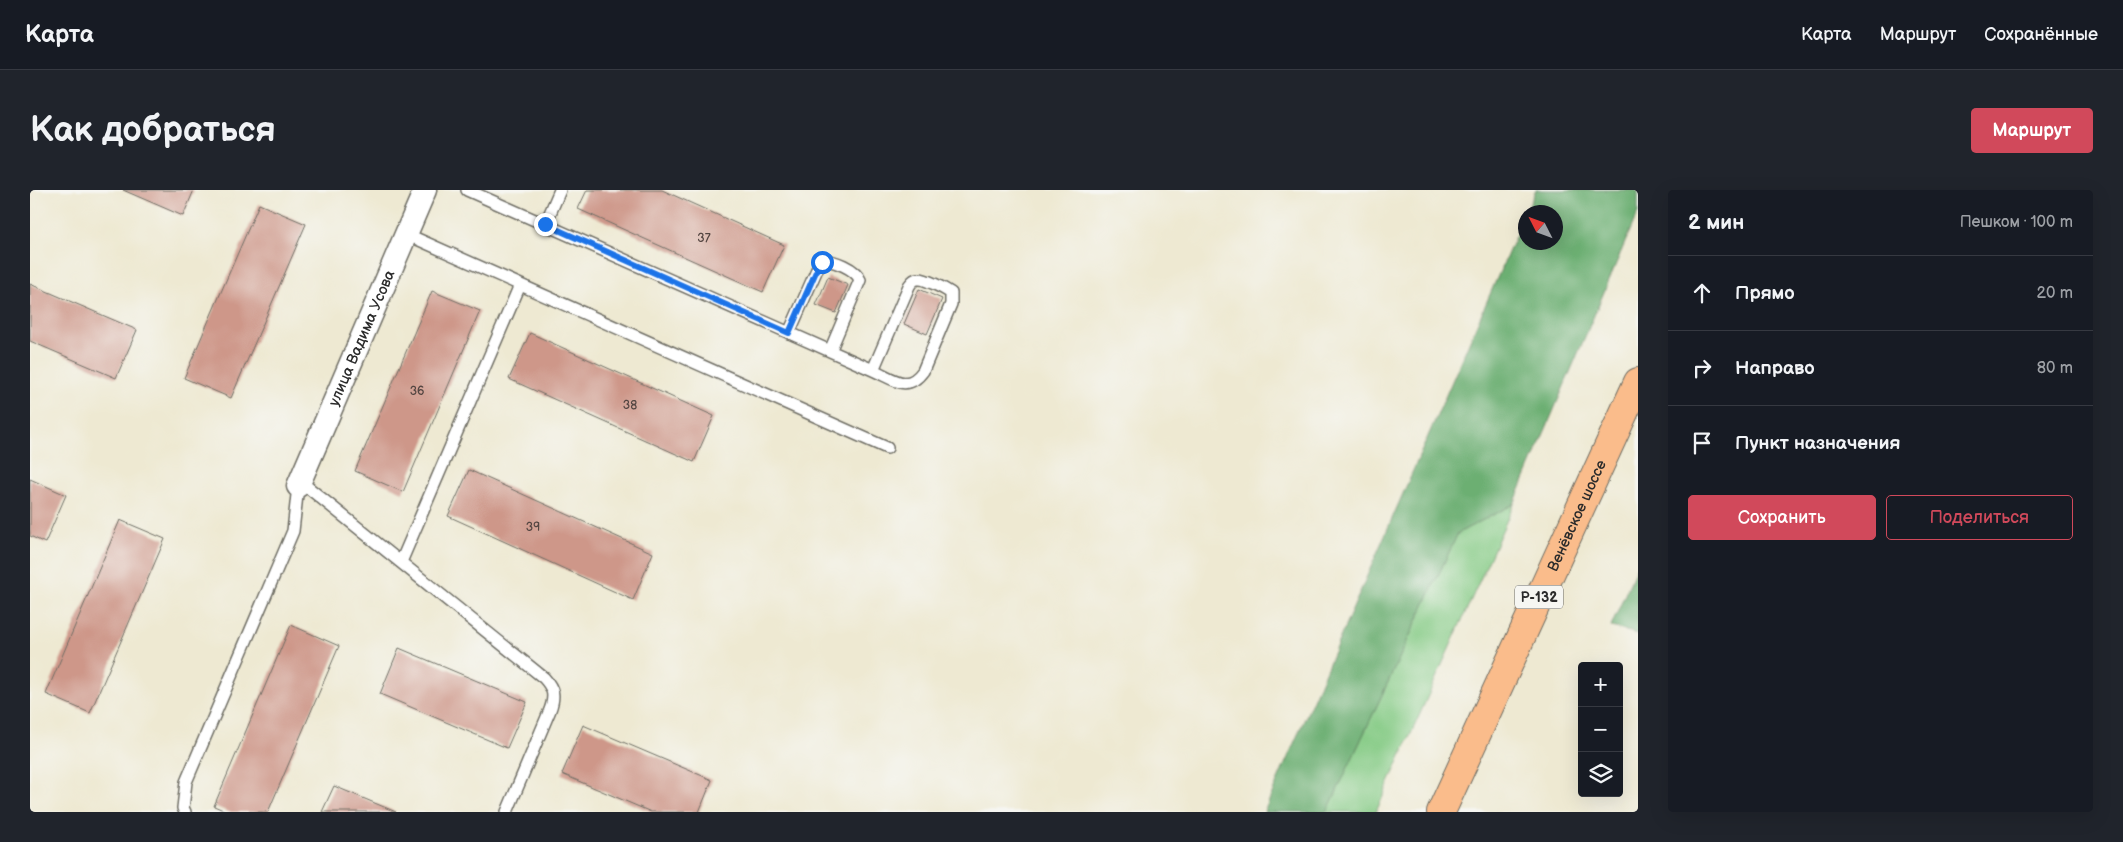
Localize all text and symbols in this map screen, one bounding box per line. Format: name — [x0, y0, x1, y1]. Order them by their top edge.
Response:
text: Карта — [25, 20, 94, 49]
text: Карта — [1801, 24, 1852, 45]
text: Маршрут — [1880, 24, 1956, 45]
text: Сохранённые — [1984, 24, 2098, 45]
button: Маршрут — [1971, 108, 2093, 153]
text: Как добраться — [30, 109, 276, 152]
north arrow — [1518, 205, 1563, 250]
text: 2 мин — [1688, 210, 1744, 235]
route end — [534, 213, 557, 236]
text: Пешком · 100 m — [1960, 213, 2073, 232]
house number: 37 — [697, 231, 711, 246]
route start — [811, 251, 834, 274]
street label: улица Вадима Усова — [324, 267, 399, 409]
icon: ahead — [1688, 279, 1716, 307]
text: Прямо — [1735, 282, 1795, 305]
text: 20 m — [2037, 284, 2073, 303]
icon: right — [1688, 354, 1716, 382]
text: Направо — [1735, 357, 1815, 380]
text: 80 m — [2037, 359, 2073, 378]
house number: 36 — [410, 384, 424, 399]
house number: 38 — [623, 398, 637, 413]
icon: arrive — [1688, 429, 1716, 457]
text: Пункт назначения — [1735, 432, 1900, 455]
street label: Венёвское шоссе — [1543, 457, 1610, 574]
button: Сохранить — [1688, 495, 1876, 540]
button: Поделиться — [1886, 495, 2073, 540]
house number: 39 — [526, 520, 540, 535]
road number: Р-132 — [1515, 586, 1563, 608]
map controls — [1578, 662, 1623, 797]
button: + — [1578, 662, 1623, 707]
button: − — [1578, 707, 1623, 752]
button: layers — [1578, 752, 1623, 797]

